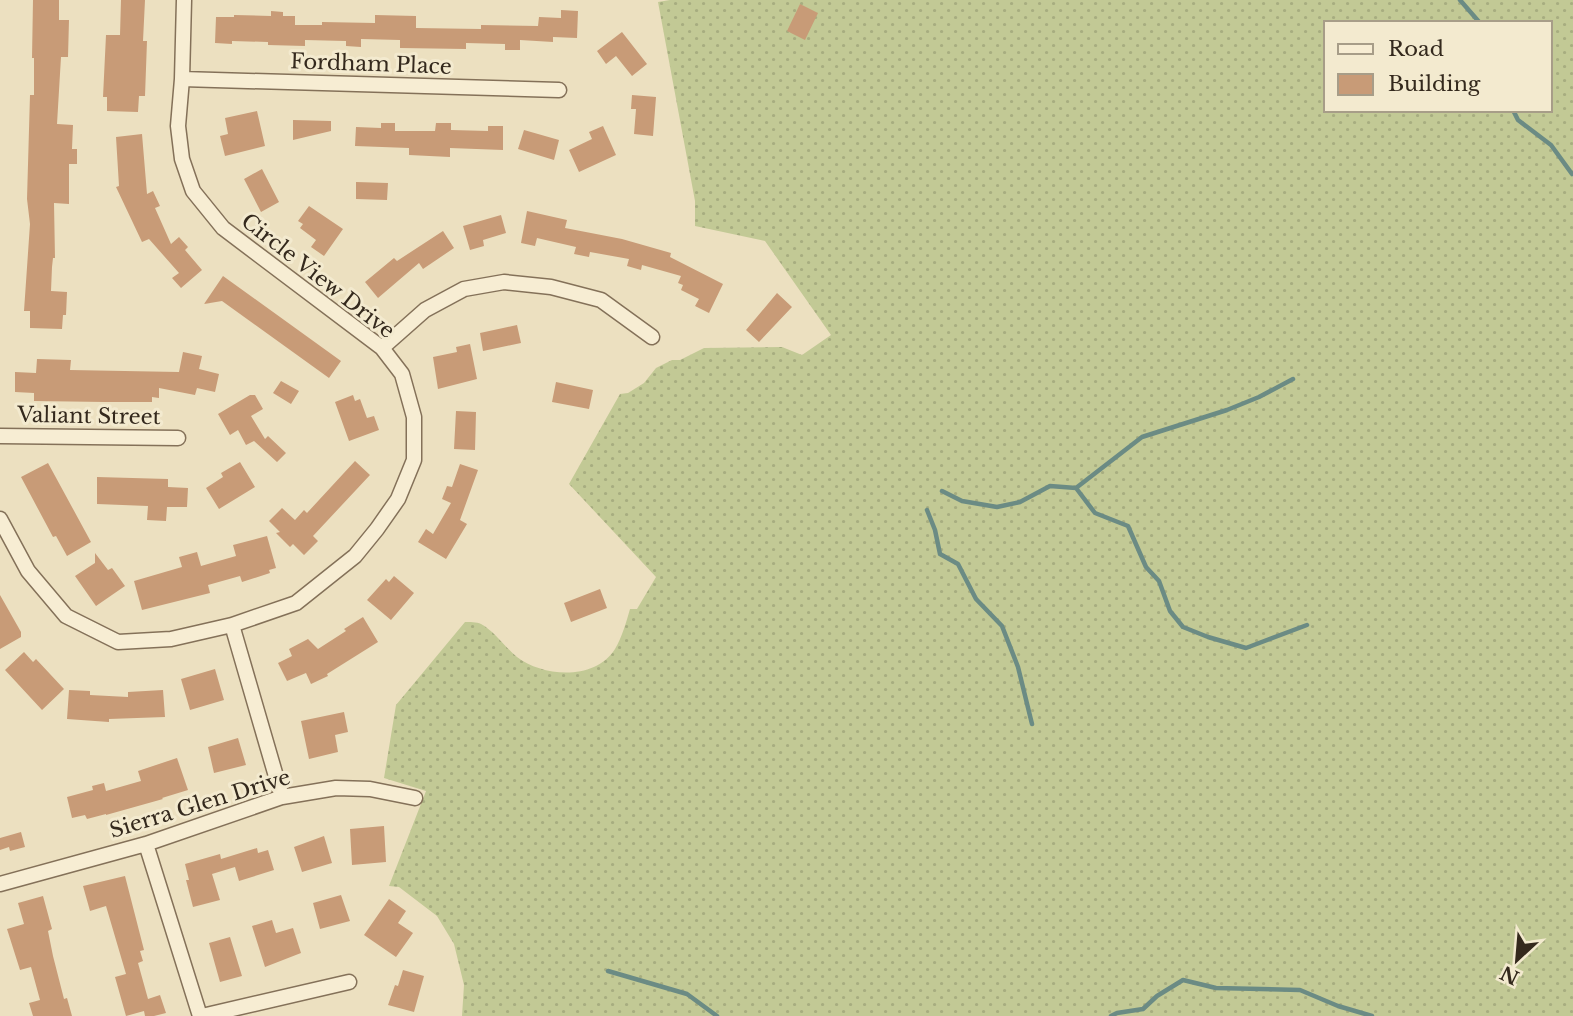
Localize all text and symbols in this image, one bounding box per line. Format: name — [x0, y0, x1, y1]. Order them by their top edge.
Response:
legend — [1324, 21, 1552, 112]
text: Road — [1388, 36, 1444, 62]
street label: Fordham Place — [290, 48, 452, 80]
text: Building — [1388, 71, 1481, 97]
street label: Circle View Drive — [236, 208, 400, 344]
street label: Valiant Street — [16, 402, 161, 430]
street label: Sierra Glen Drive — [106, 764, 294, 844]
north arrow — [1482, 925, 1552, 995]
text: N — [1497, 961, 1523, 989]

